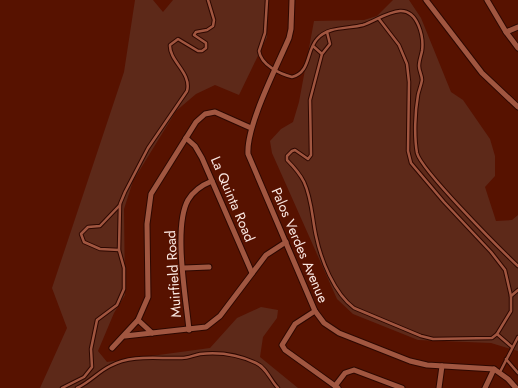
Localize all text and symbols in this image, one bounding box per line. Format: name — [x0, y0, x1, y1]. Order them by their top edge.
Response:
street label: La Quinta Road — [206, 153, 260, 245]
street label: Palos Verdes Avenue — [267, 184, 333, 306]
street label: Muirfield Road — [160, 230, 186, 318]

